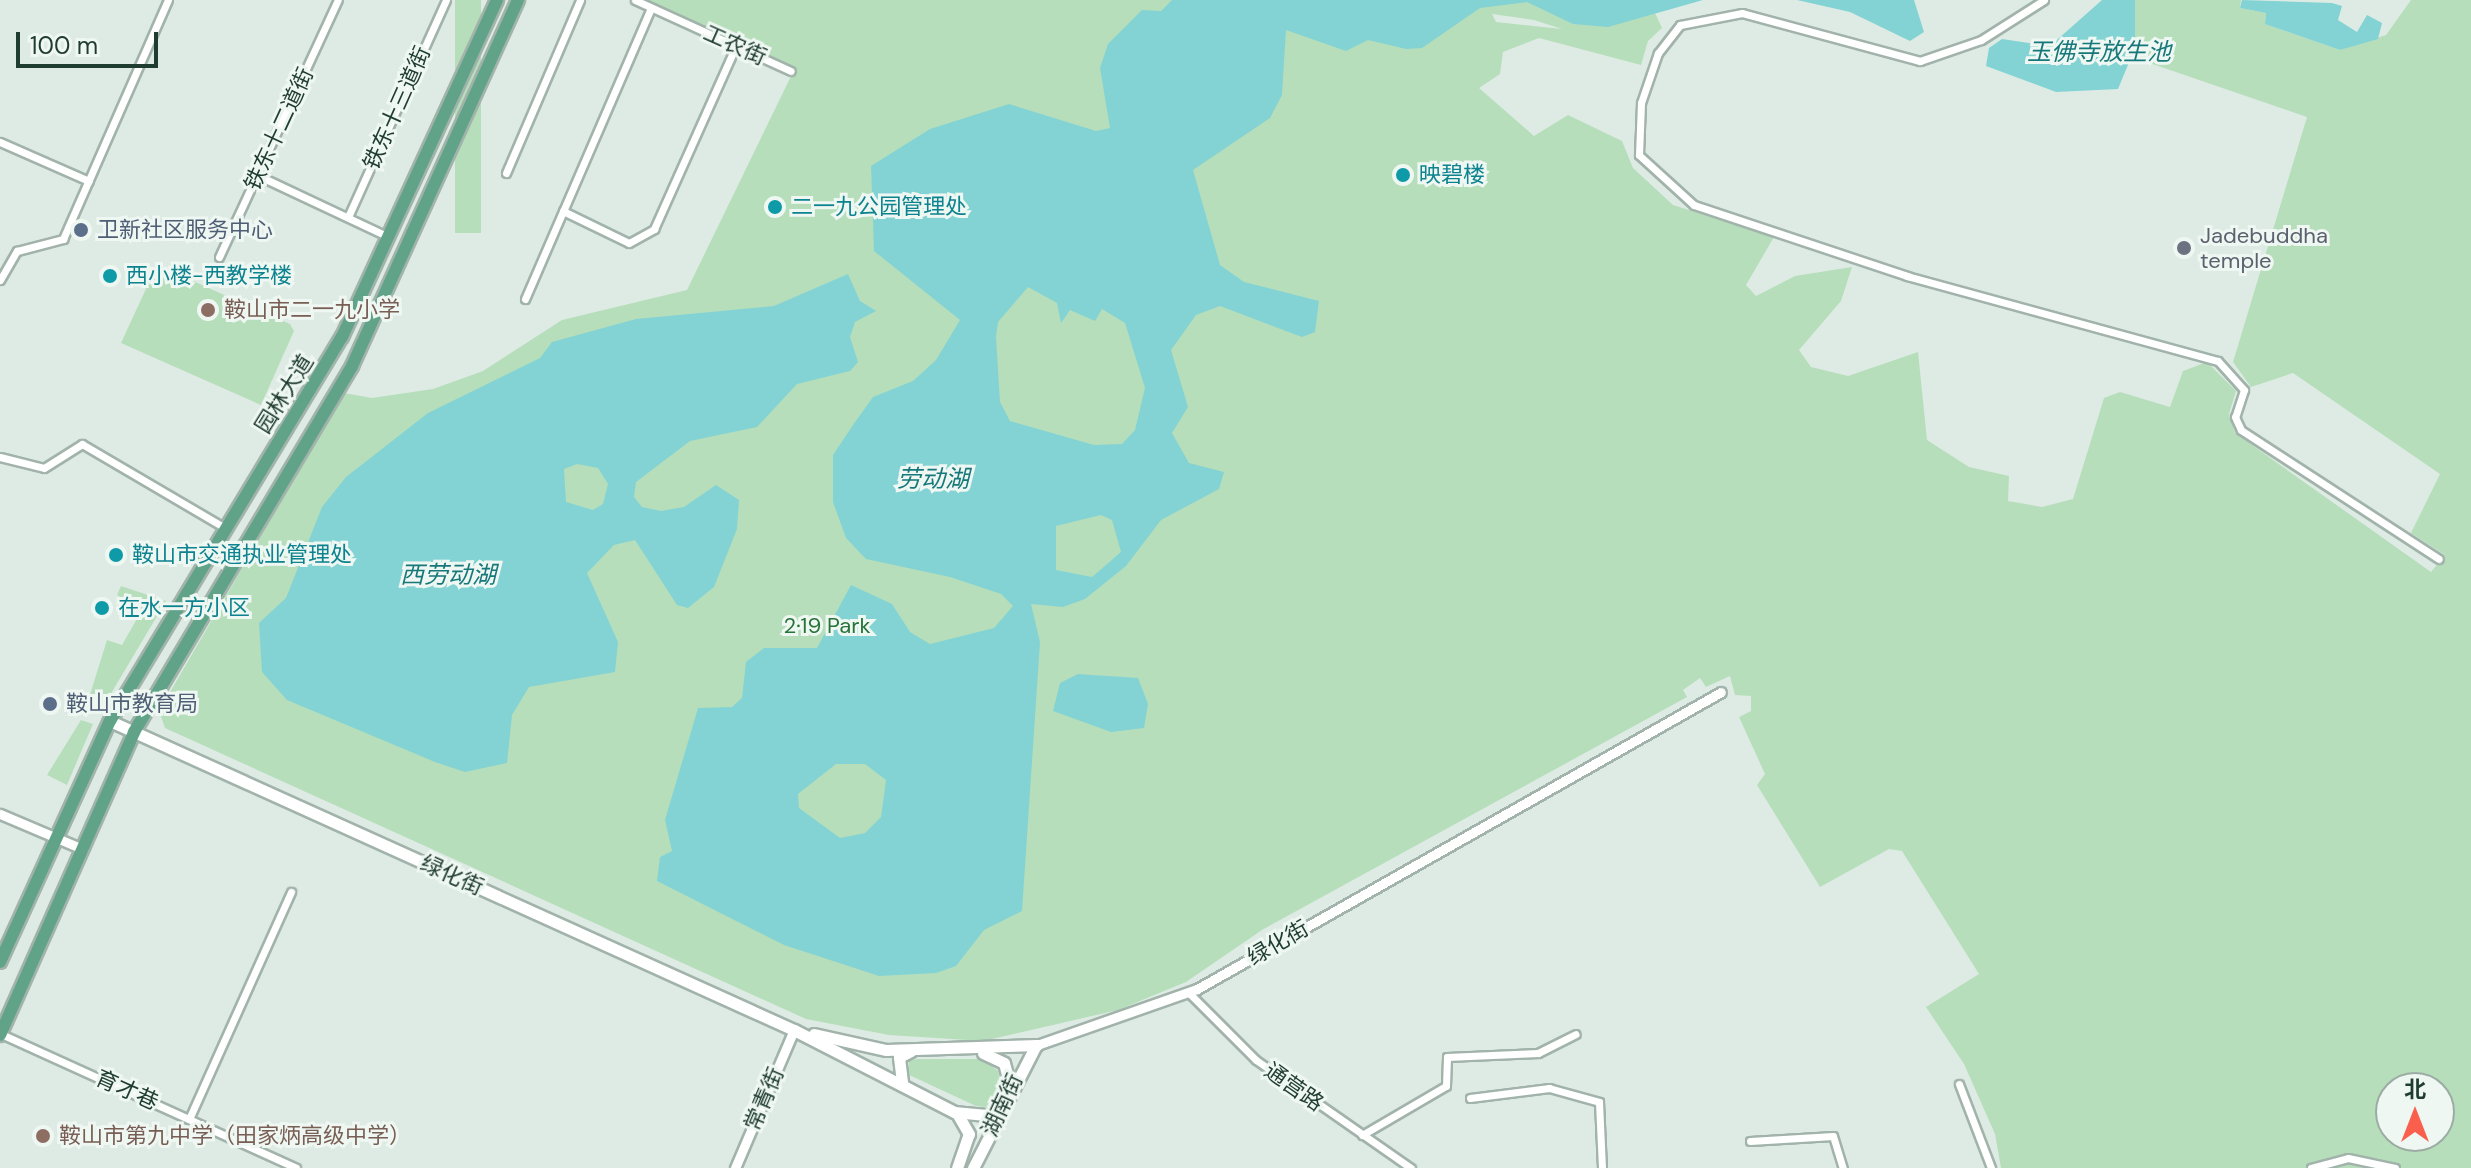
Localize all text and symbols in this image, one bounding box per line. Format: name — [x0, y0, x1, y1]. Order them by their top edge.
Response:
scale bar — [20, 16, 162, 66]
street label: 工农街 — [699, 20, 771, 70]
text: 100 m — [30, 30, 98, 61]
water label: 玉佛寺放生池 — [2027, 38, 2171, 66]
street label: 铁东十三道街 — [358, 42, 436, 174]
street label: 铁东十二道街 — [239, 64, 319, 194]
place label: 映碧楼 — [1419, 162, 1485, 188]
marker: 映碧楼 — [1394, 166, 1412, 184]
place label: 二一九公园管理处 — [791, 194, 967, 220]
marker: 二一九公园管理处 — [766, 198, 784, 216]
place label: 卫新社区服务中心 — [97, 217, 273, 243]
marker: 卫新社区服务中心 — [72, 221, 90, 239]
place label: Jadebuddha temple — [2200, 222, 2328, 274]
marker: Jadebuddha temple — [2175, 239, 2193, 257]
place label: 西小楼-西教学楼 — [126, 263, 292, 289]
marker: 西小楼-西教学楼 — [101, 267, 119, 285]
place label: 鞍山市二一九小学 — [224, 297, 400, 323]
marker: 鞍山市二一九小学 — [199, 301, 217, 319]
street label: 园林大道 — [249, 350, 319, 438]
water label: 劳动湖 — [897, 465, 969, 493]
place label: 鞍山市交通执业管理处 — [132, 542, 352, 568]
marker: 鞍山市交通执业管理处 — [107, 546, 125, 564]
water label: 西劳动湖 — [400, 561, 496, 589]
place label: 在水一方小区 — [118, 595, 250, 621]
marker: 在水一方小区 — [93, 599, 111, 617]
park label: 2·19 Park — [783, 613, 871, 639]
place label: 鞍山市教育局 — [66, 691, 198, 717]
marker: 鞍山市教育局 — [41, 695, 59, 713]
street label: 绿化街 — [416, 850, 488, 900]
street label: 绿化街 — [1243, 915, 1313, 971]
street label: 通营路 — [1259, 1057, 1329, 1117]
street label: 常青街 — [739, 1063, 789, 1135]
street label: 育才巷 — [91, 1065, 163, 1115]
street label: 湖南街 — [976, 1070, 1028, 1140]
north arrow — [2375, 1072, 2455, 1152]
text: 北 — [2404, 1075, 2426, 1104]
place label: 鞍山市第九中学（田家炳高级中学） — [59, 1123, 411, 1149]
marker: 鞍山市第九中学（田家炳高级中学） — [34, 1127, 52, 1145]

